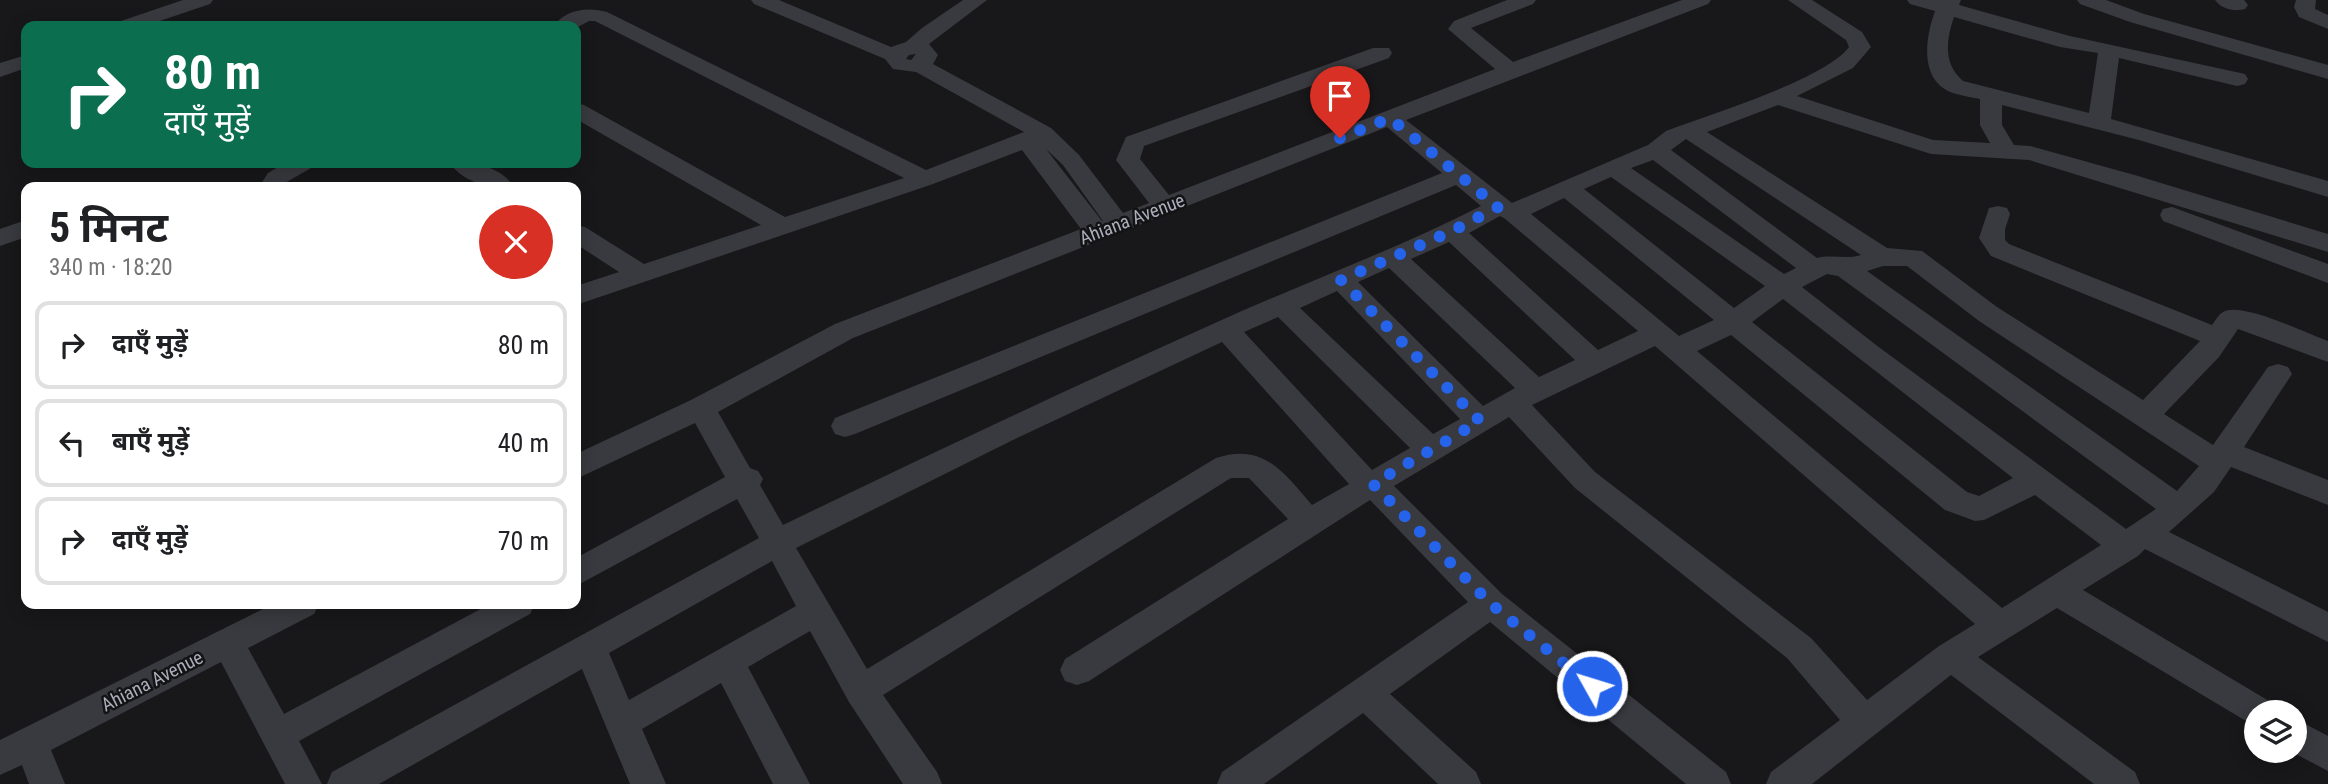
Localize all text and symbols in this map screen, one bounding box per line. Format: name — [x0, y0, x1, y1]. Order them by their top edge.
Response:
text: 80 m — [164, 44, 261, 101]
icon: right — [49, 49, 140, 140]
pin — [1310, 66, 1370, 138]
icon: arrive — [1321, 77, 1359, 115]
text: दाएँ मुड़ें — [164, 103, 251, 141]
street label: Ahiana Avenue — [1076, 188, 1188, 250]
text: 5 मिनट — [49, 203, 168, 252]
button: close — [479, 205, 553, 279]
text: 340 m · 18:20 — [49, 254, 173, 281]
icon: right — [53, 326, 91, 364]
text: दाएँ मुड़ें — [112, 328, 188, 358]
text: 80 m — [498, 330, 549, 360]
icon: left — [53, 424, 91, 462]
text: बाएँ मुड़ें — [112, 426, 189, 456]
text: 40 m — [498, 428, 549, 458]
icon: right — [53, 522, 91, 560]
text: दाएँ मुड़ें — [112, 524, 188, 554]
text: 70 m — [498, 526, 549, 556]
street label: Ahiana Avenue — [97, 646, 207, 716]
position arrow — [1555, 649, 1629, 723]
map controls — [2244, 700, 2307, 763]
button: layers — [2244, 700, 2307, 763]

